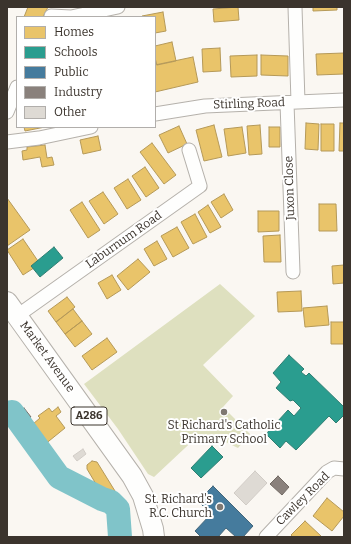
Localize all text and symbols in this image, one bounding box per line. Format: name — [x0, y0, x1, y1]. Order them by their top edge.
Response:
legend — [16, 16, 156, 128]
text: Homes — [54, 25, 94, 39]
text: Schools — [54, 45, 97, 59]
text: Public — [54, 65, 89, 79]
text: Industry — [54, 85, 102, 99]
street label: Stirling Road — [213, 96, 285, 112]
text: Other — [54, 105, 86, 119]
street label: Juxon Close — [282, 156, 298, 220]
street label: Laburnum Road — [83, 208, 165, 272]
street label: Market Avenue — [16, 319, 78, 395]
road number: A286 — [71, 407, 107, 425]
marker: St Richard's Catholic Primary School — [219, 407, 229, 417]
place label: St Richard's Catholic Primary School — [167, 419, 281, 447]
street label: Cawley Road — [273, 469, 333, 529]
place label: St. Richard's R.C. Church — [145, 493, 212, 521]
marker: St. Richard's R.C. Church — [215, 502, 225, 512]

